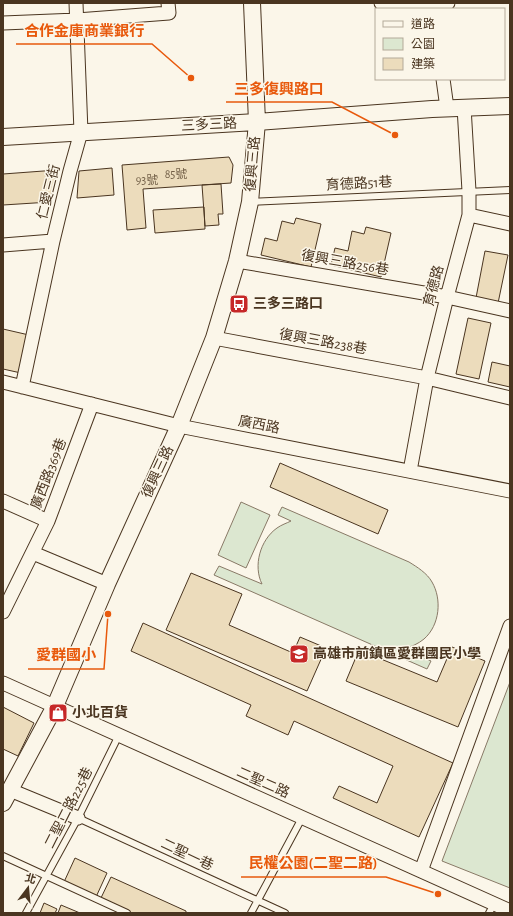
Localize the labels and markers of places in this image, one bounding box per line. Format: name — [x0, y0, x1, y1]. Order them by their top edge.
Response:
callout: 合作金庫商業銀行 — [16, 17, 152, 44]
callout: 三多復興路口 — [226, 75, 332, 102]
bus stop icon: 三多三路口 — [228, 293, 250, 315]
place label: 三多三路口 — [253, 295, 323, 311]
callout: 愛群國小 — [28, 642, 104, 669]
school or university icon: 高雄市前鎮區愛群國民小學 — [288, 643, 310, 665]
place label: 高雄市前鎮區愛群國民小學 — [313, 645, 481, 661]
shop icon: 小北百貨 — [47, 702, 69, 724]
place label: 小北百貨 — [72, 704, 128, 720]
callout: 民權公園(二聖二路) — [241, 850, 386, 877]

